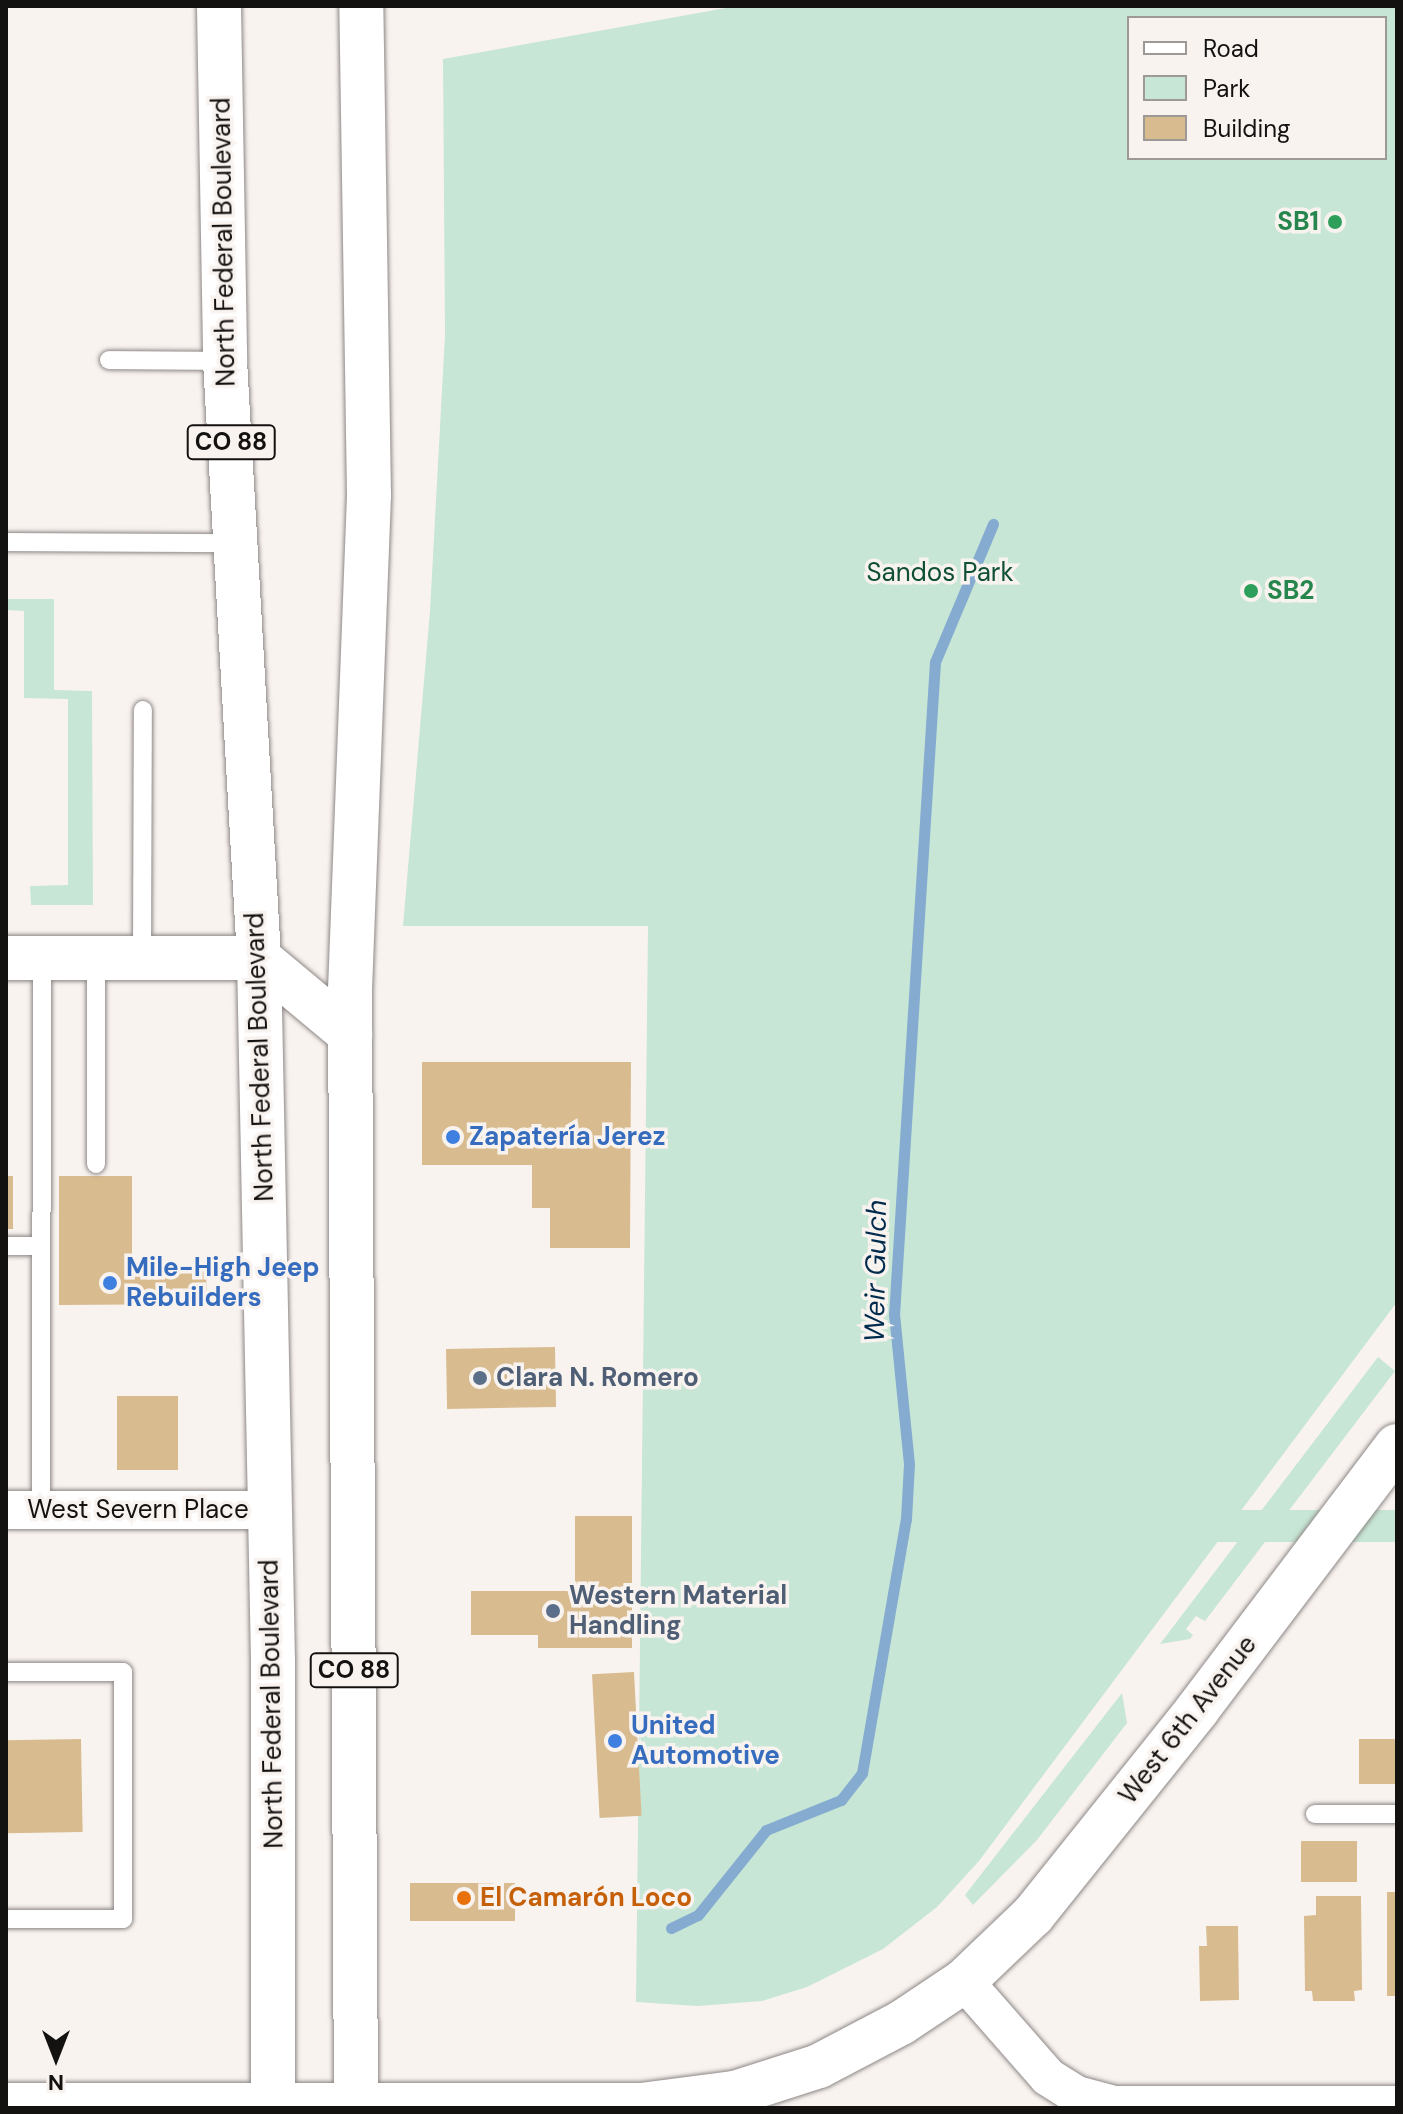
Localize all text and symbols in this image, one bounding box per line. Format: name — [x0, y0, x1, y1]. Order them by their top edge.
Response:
legend — [1127, 16, 1387, 160]
text: Road — [1203, 33, 1259, 64]
text: Park — [1203, 73, 1250, 104]
street label: North Federal Boulevard — [206, 97, 242, 387]
text: Building — [1203, 113, 1290, 144]
place label: SB1 — [1277, 206, 1319, 238]
marker: SB1 — [1326, 213, 1344, 231]
road number: CO 88 — [185, 422, 277, 462]
park label: Sandos Park — [866, 557, 1014, 589]
place label: SB2 — [1267, 575, 1314, 607]
marker: SB2 — [1242, 582, 1260, 600]
street label: North Federal Boulevard — [239, 912, 281, 1202]
place label: Zapatería Jerez — [469, 1121, 665, 1153]
marker: Zapatería Jerez — [444, 1128, 462, 1146]
water label: Weir Gulch — [858, 1199, 894, 1343]
place label: Mile-High Jeep Rebuilders — [126, 1252, 319, 1314]
marker: Mile-High Jeep Rebuilders — [101, 1274, 119, 1292]
place label: Clara N. Romero — [496, 1362, 699, 1394]
marker: Clara N. Romero — [471, 1369, 489, 1387]
street label: West Severn Place — [27, 1494, 249, 1526]
street label: North Federal Boulevard — [254, 1559, 290, 1849]
place label: Western Material Handling — [569, 1580, 787, 1642]
marker: Western Material Handling — [544, 1602, 562, 1620]
street label: West 6th Avenue — [1113, 1630, 1263, 1810]
road number: CO 88 — [308, 1650, 400, 1690]
place label: United Automotive — [631, 1710, 780, 1772]
marker: United Automotive — [606, 1732, 624, 1750]
place label: El Camarón Loco — [480, 1882, 692, 1914]
marker: El Camarón Loco — [455, 1889, 473, 1907]
north arrow — [16, 2018, 96, 2098]
text: N — [48, 2068, 64, 2097]

